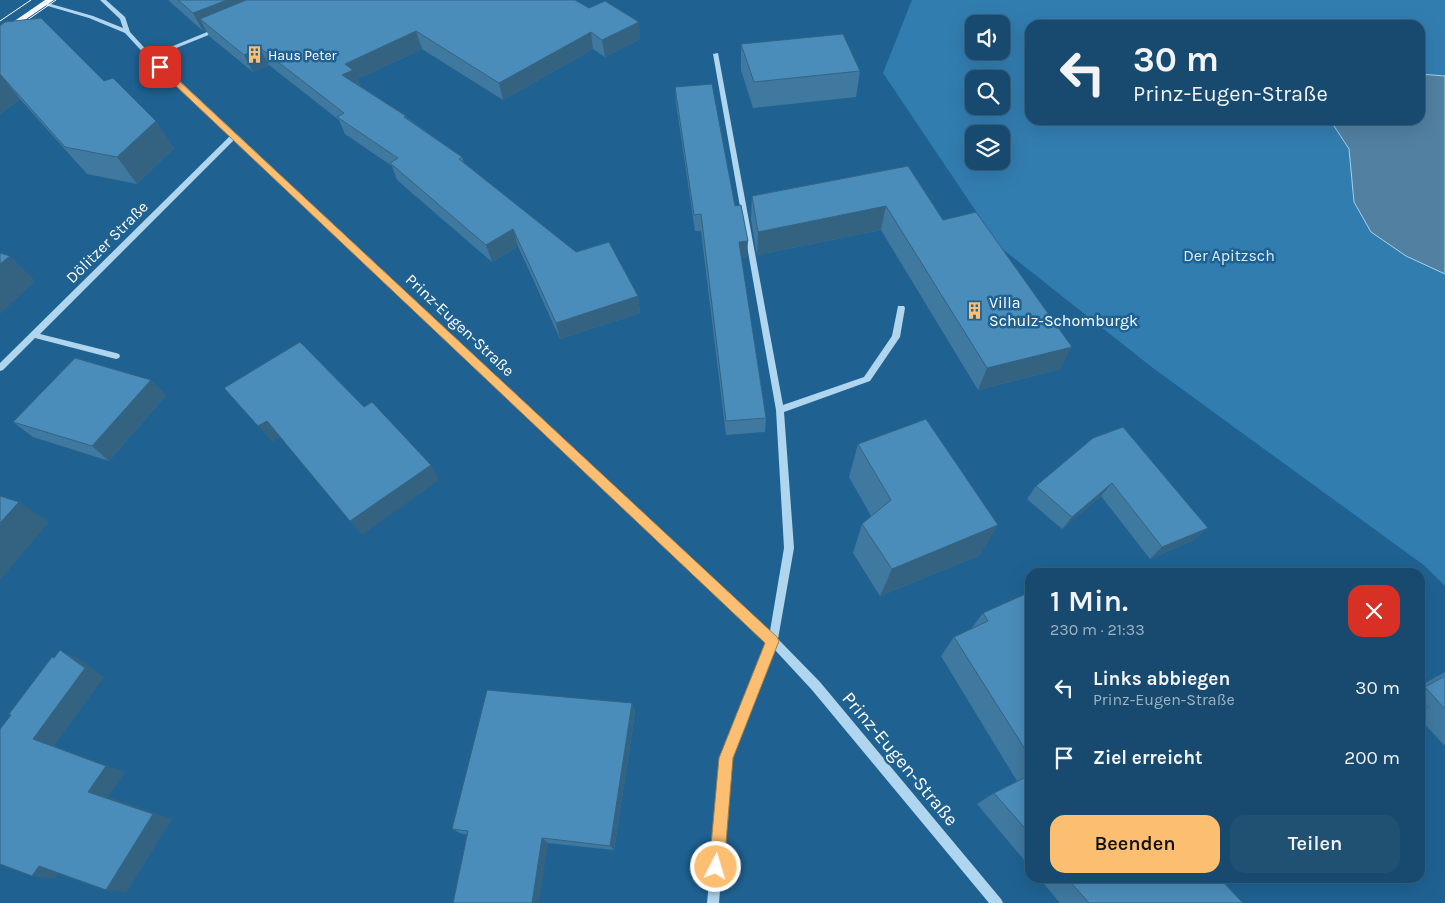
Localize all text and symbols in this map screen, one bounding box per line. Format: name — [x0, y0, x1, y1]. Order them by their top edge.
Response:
map controls — [965, 15, 1010, 170]
button: sound — [965, 15, 1010, 60]
text: 30 m — [1133, 39, 1219, 80]
icon: left — [1050, 40, 1115, 105]
building icon: Haus Peter — [244, 45, 264, 65]
pin — [139, 46, 181, 88]
place label: Haus Peter — [268, 47, 338, 64]
icon: arrive — [146, 53, 174, 81]
button: search — [965, 70, 1010, 115]
text: Prinz-Eugen-Straße — [1133, 81, 1328, 107]
button: layers — [965, 125, 1010, 170]
street label: Dölitzer Straße — [62, 197, 152, 287]
park label: Der Apitzsch — [1183, 246, 1275, 265]
street label: Prinz-Eugen-Straße — [402, 270, 518, 380]
place label: Villa Schulz-Schomburgk — [989, 293, 1138, 330]
building icon: Villa Schulz-Schomburgk — [965, 301, 985, 321]
text: 1 Min. — [1050, 583, 1128, 619]
button: close — [1348, 585, 1400, 637]
text: 230 m · 21:33 — [1050, 620, 1145, 639]
text: Links abbiegen — [1093, 668, 1230, 690]
icon: left — [1050, 674, 1078, 702]
text: 30 m — [1355, 677, 1400, 699]
street label: Prinz-Eugen-Straße — [837, 687, 963, 831]
text: Prinz-Eugen-Straße — [1093, 690, 1235, 709]
icon: arrive — [1050, 744, 1078, 772]
text: Ziel erreicht — [1093, 747, 1203, 769]
text: 200 m — [1344, 747, 1400, 769]
button: Beenden — [1050, 815, 1220, 873]
button: Teilen — [1230, 815, 1400, 873]
position arrow — [689, 840, 741, 892]

